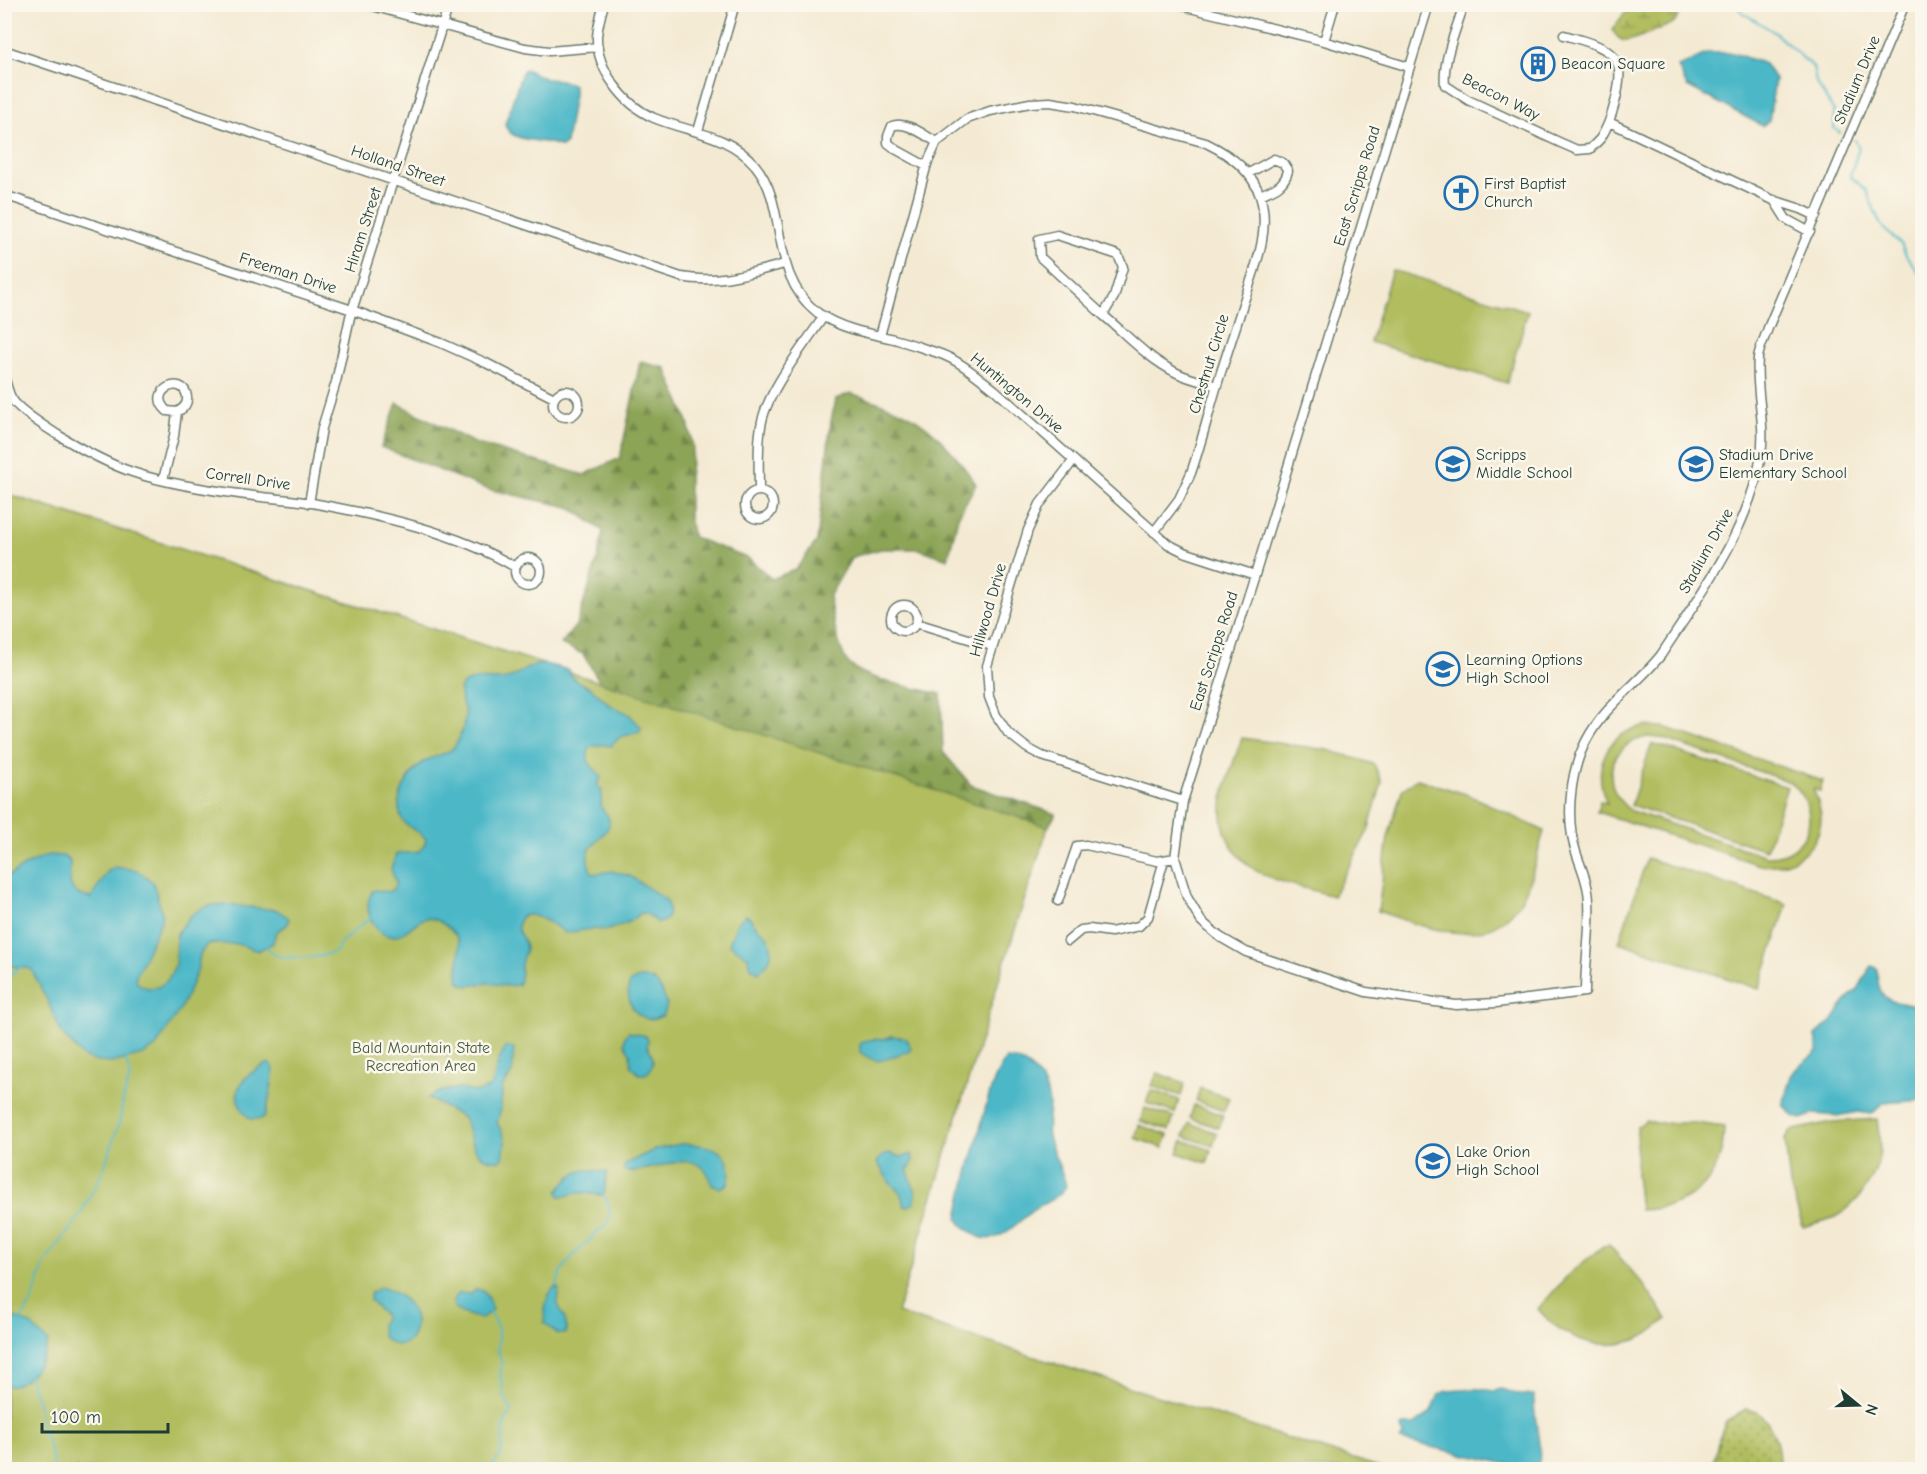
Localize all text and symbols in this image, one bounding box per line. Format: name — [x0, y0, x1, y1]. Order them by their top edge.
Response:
street label: Stadium Drive — [1830, 33, 1884, 127]
building icon: Beacon Square — [1520, 46, 1556, 82]
place label: Beacon Square — [1561, 55, 1665, 73]
street label: Beacon Way — [1459, 70, 1544, 125]
street label: East Scripps Road — [1330, 124, 1384, 248]
street label: Holland Street — [349, 142, 448, 191]
church icon: First Baptist Church — [1443, 175, 1479, 211]
place label: First Baptist Church — [1484, 175, 1566, 211]
street label: Hiram Street — [341, 185, 385, 275]
street label: Freeman Drive — [237, 249, 339, 297]
street label: Chestnut Circle — [1185, 312, 1233, 416]
street label: Huntington Drive — [967, 349, 1067, 437]
school or university icon: Scripps Middle School — [1435, 446, 1471, 482]
place label: Scripps Middle School — [1476, 446, 1572, 482]
school or university icon: Stadium Drive Elementary School — [1678, 446, 1714, 482]
place label: Stadium Drive Elementary School — [1719, 446, 1847, 482]
street label: Correll Drive — [204, 464, 292, 494]
street label: Stadium Drive — [1675, 505, 1737, 597]
street label: Hillwood Drive — [966, 561, 1010, 659]
street label: East Scripps Road — [1186, 589, 1242, 713]
school or university icon: Learning Options High School — [1425, 651, 1461, 687]
place label: Learning Options High School — [1466, 651, 1583, 687]
park label: Bald Mountain State Recreation Area — [352, 1039, 490, 1075]
school or university icon: Lake Orion High School — [1415, 1143, 1451, 1179]
place label: Lake Orion High School — [1456, 1143, 1539, 1179]
north arrow — [1828, 1375, 1888, 1435]
scale bar — [42, 1396, 168, 1434]
text: N — [1861, 1402, 1881, 1417]
text: 100 m — [51, 1407, 101, 1428]

